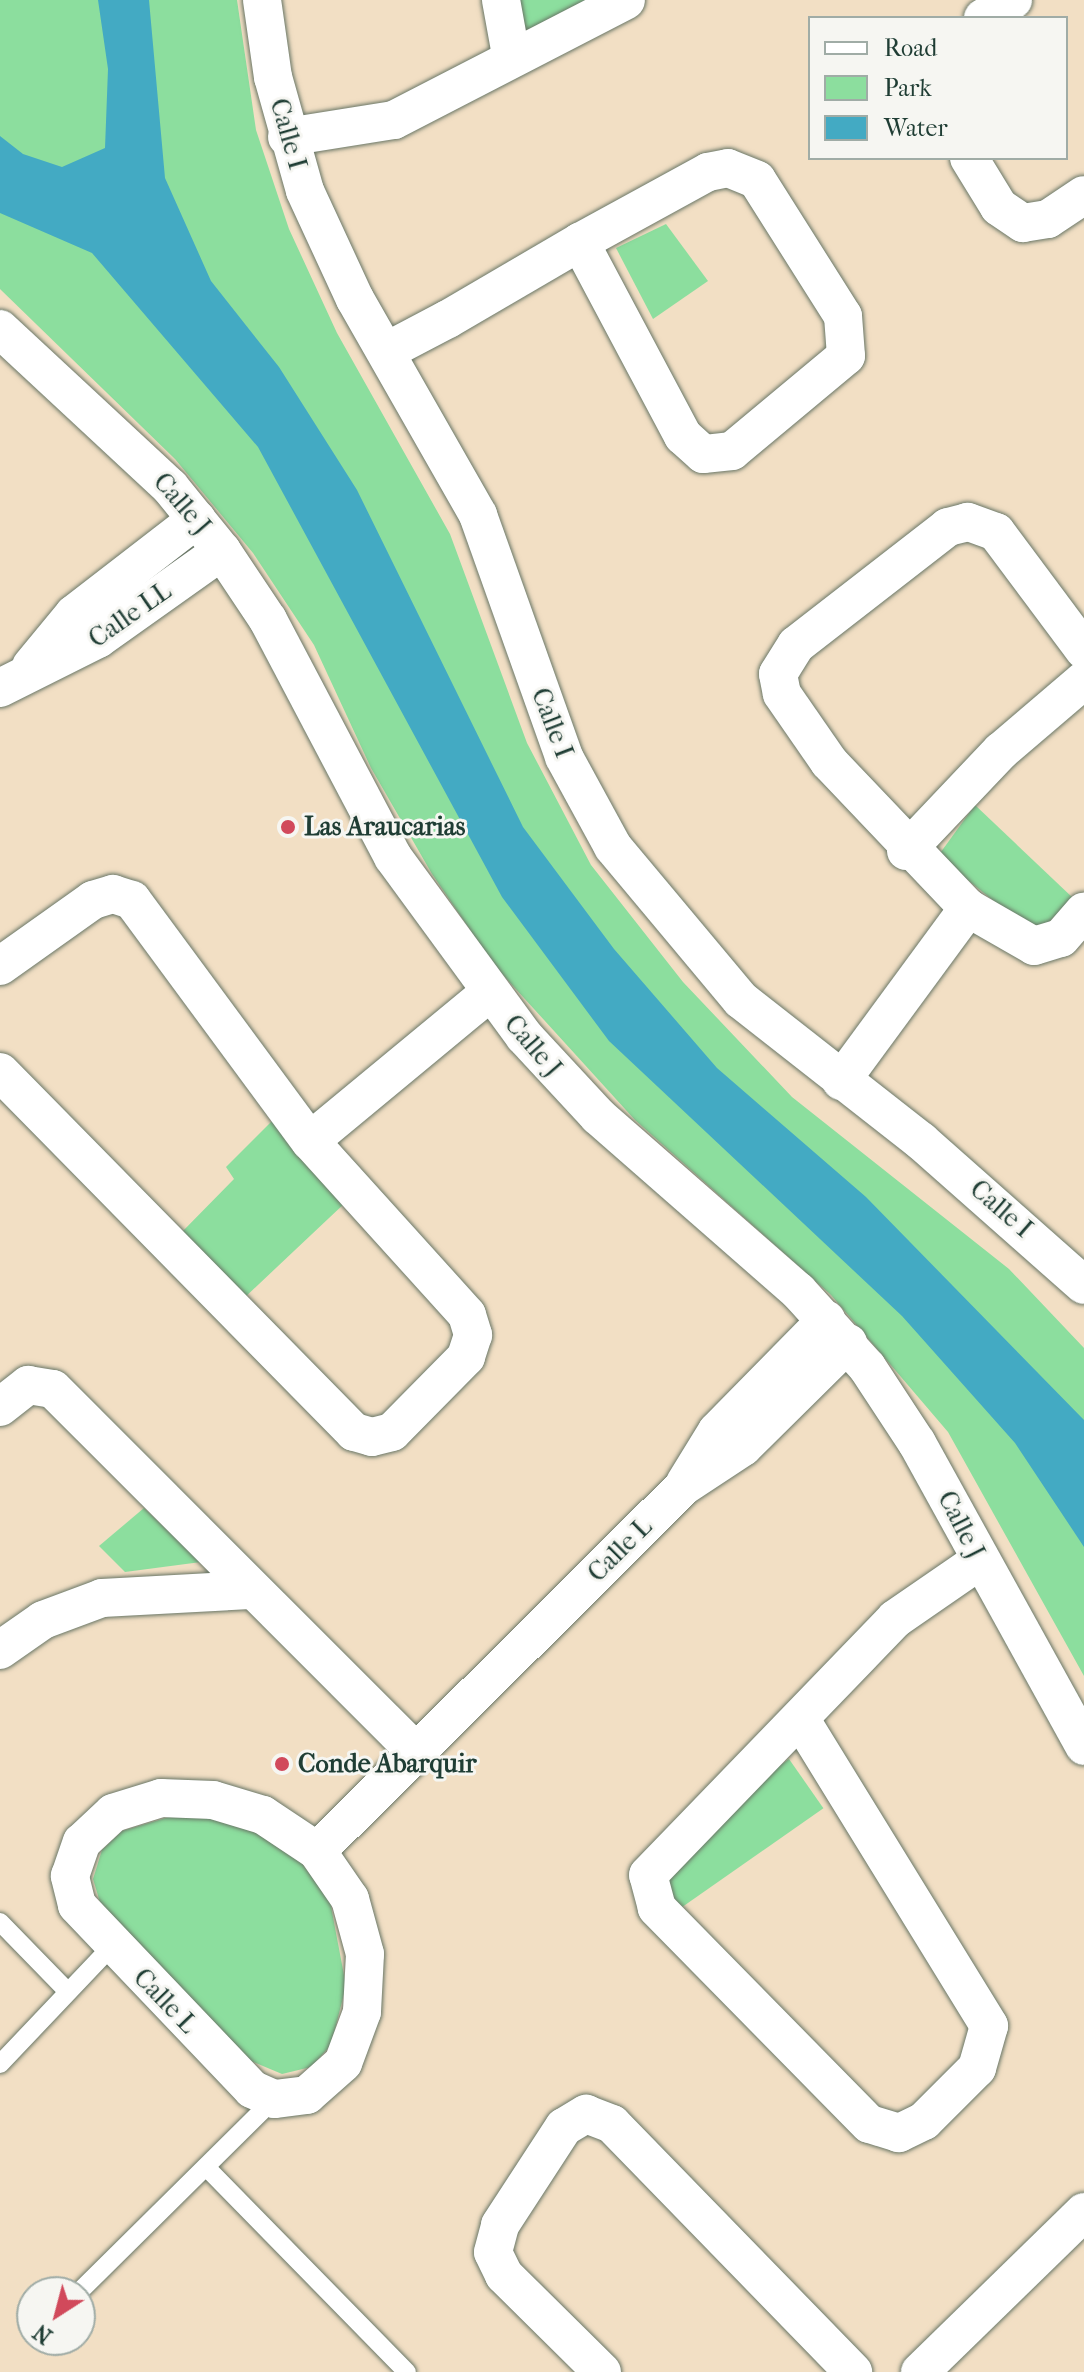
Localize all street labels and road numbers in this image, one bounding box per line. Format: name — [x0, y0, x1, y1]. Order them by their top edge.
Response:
street label: Calle I — [263, 95, 313, 173]
street label: Calle J — [147, 467, 217, 541]
street label: Calle LL — [83, 575, 177, 655]
street label: Calle I — [524, 684, 580, 762]
street label: Calle J — [498, 1009, 568, 1083]
street label: Calle I — [963, 1174, 1039, 1244]
street label: Calle J — [931, 1486, 991, 1564]
street label: Calle L — [581, 1511, 659, 1589]
street label: Calle L — [127, 1962, 203, 2040]

